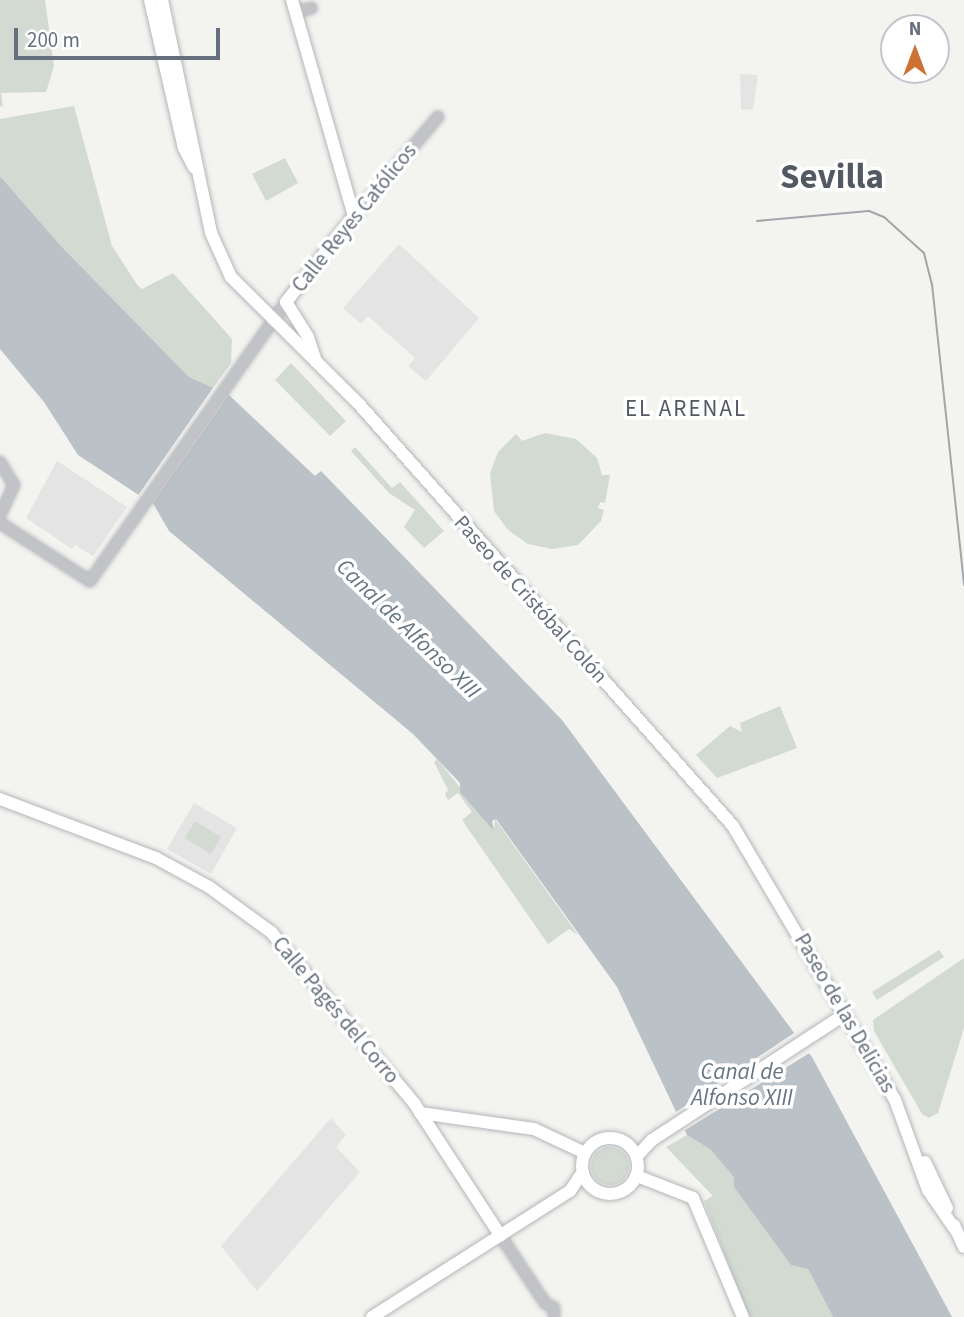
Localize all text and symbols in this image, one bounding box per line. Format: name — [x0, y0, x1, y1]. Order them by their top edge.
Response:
scale bar — [18, 14, 224, 58]
north arrow — [880, 14, 950, 84]
text: N — [909, 16, 921, 43]
text: 200 m — [27, 25, 80, 55]
street label: Calle Reyes Católicos — [286, 139, 422, 297]
district label: Sevilla — [780, 156, 884, 198]
district label: EL ARENAL — [626, 395, 746, 423]
street label: Paseo de Cristóbal Colón — [449, 510, 613, 688]
water label: Canal de Alfonso XIII — [330, 553, 486, 705]
street label: Paseo de las Delicias — [789, 929, 901, 1097]
street label: Calle Pagés del Corro — [267, 931, 405, 1089]
water label: Canal de Alfonso XIII — [691, 1058, 793, 1112]

